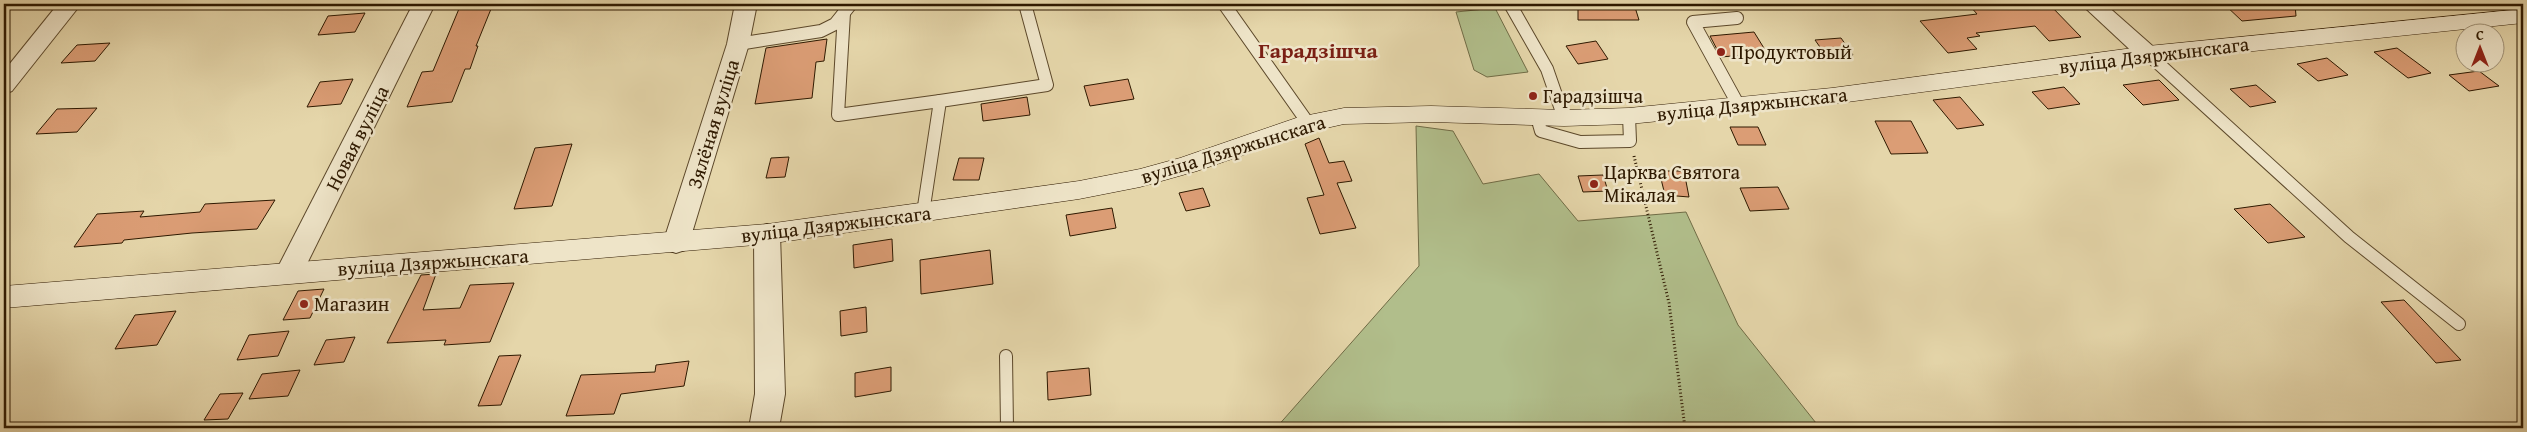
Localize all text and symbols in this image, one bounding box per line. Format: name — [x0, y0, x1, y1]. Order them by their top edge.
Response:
north arrow — [2454, 22, 2504, 72]
text: С — [2476, 25, 2484, 45]
street label: вуліца Дзяржынскага — [2057, 28, 2251, 81]
district label: Гарадзішча — [1258, 34, 1378, 66]
place label: Продуктовый — [1731, 37, 1852, 66]
marker: Продуктовый — [1715, 46, 1727, 58]
street label: Зялёная вуліца — [679, 55, 746, 192]
street label: вуліца Дзяржынскага — [1655, 79, 1849, 128]
street label: Новая вуліца — [318, 80, 396, 195]
place label: Гарадзішча — [1543, 81, 1644, 110]
marker: Гарадзішча — [1527, 90, 1539, 102]
street label: вуліца Дзяржынскага — [1137, 107, 1329, 190]
place label: Царква Святога Мікалая — [1604, 157, 1740, 209]
marker: Царква Святога Мікалая — [1588, 178, 1600, 190]
street label: вуліца Дзяржынскага — [739, 197, 933, 250]
street label: вуліца Дзяржынскага — [337, 240, 530, 283]
place label: Магазин — [314, 289, 390, 318]
marker: Магазин — [298, 298, 310, 310]

